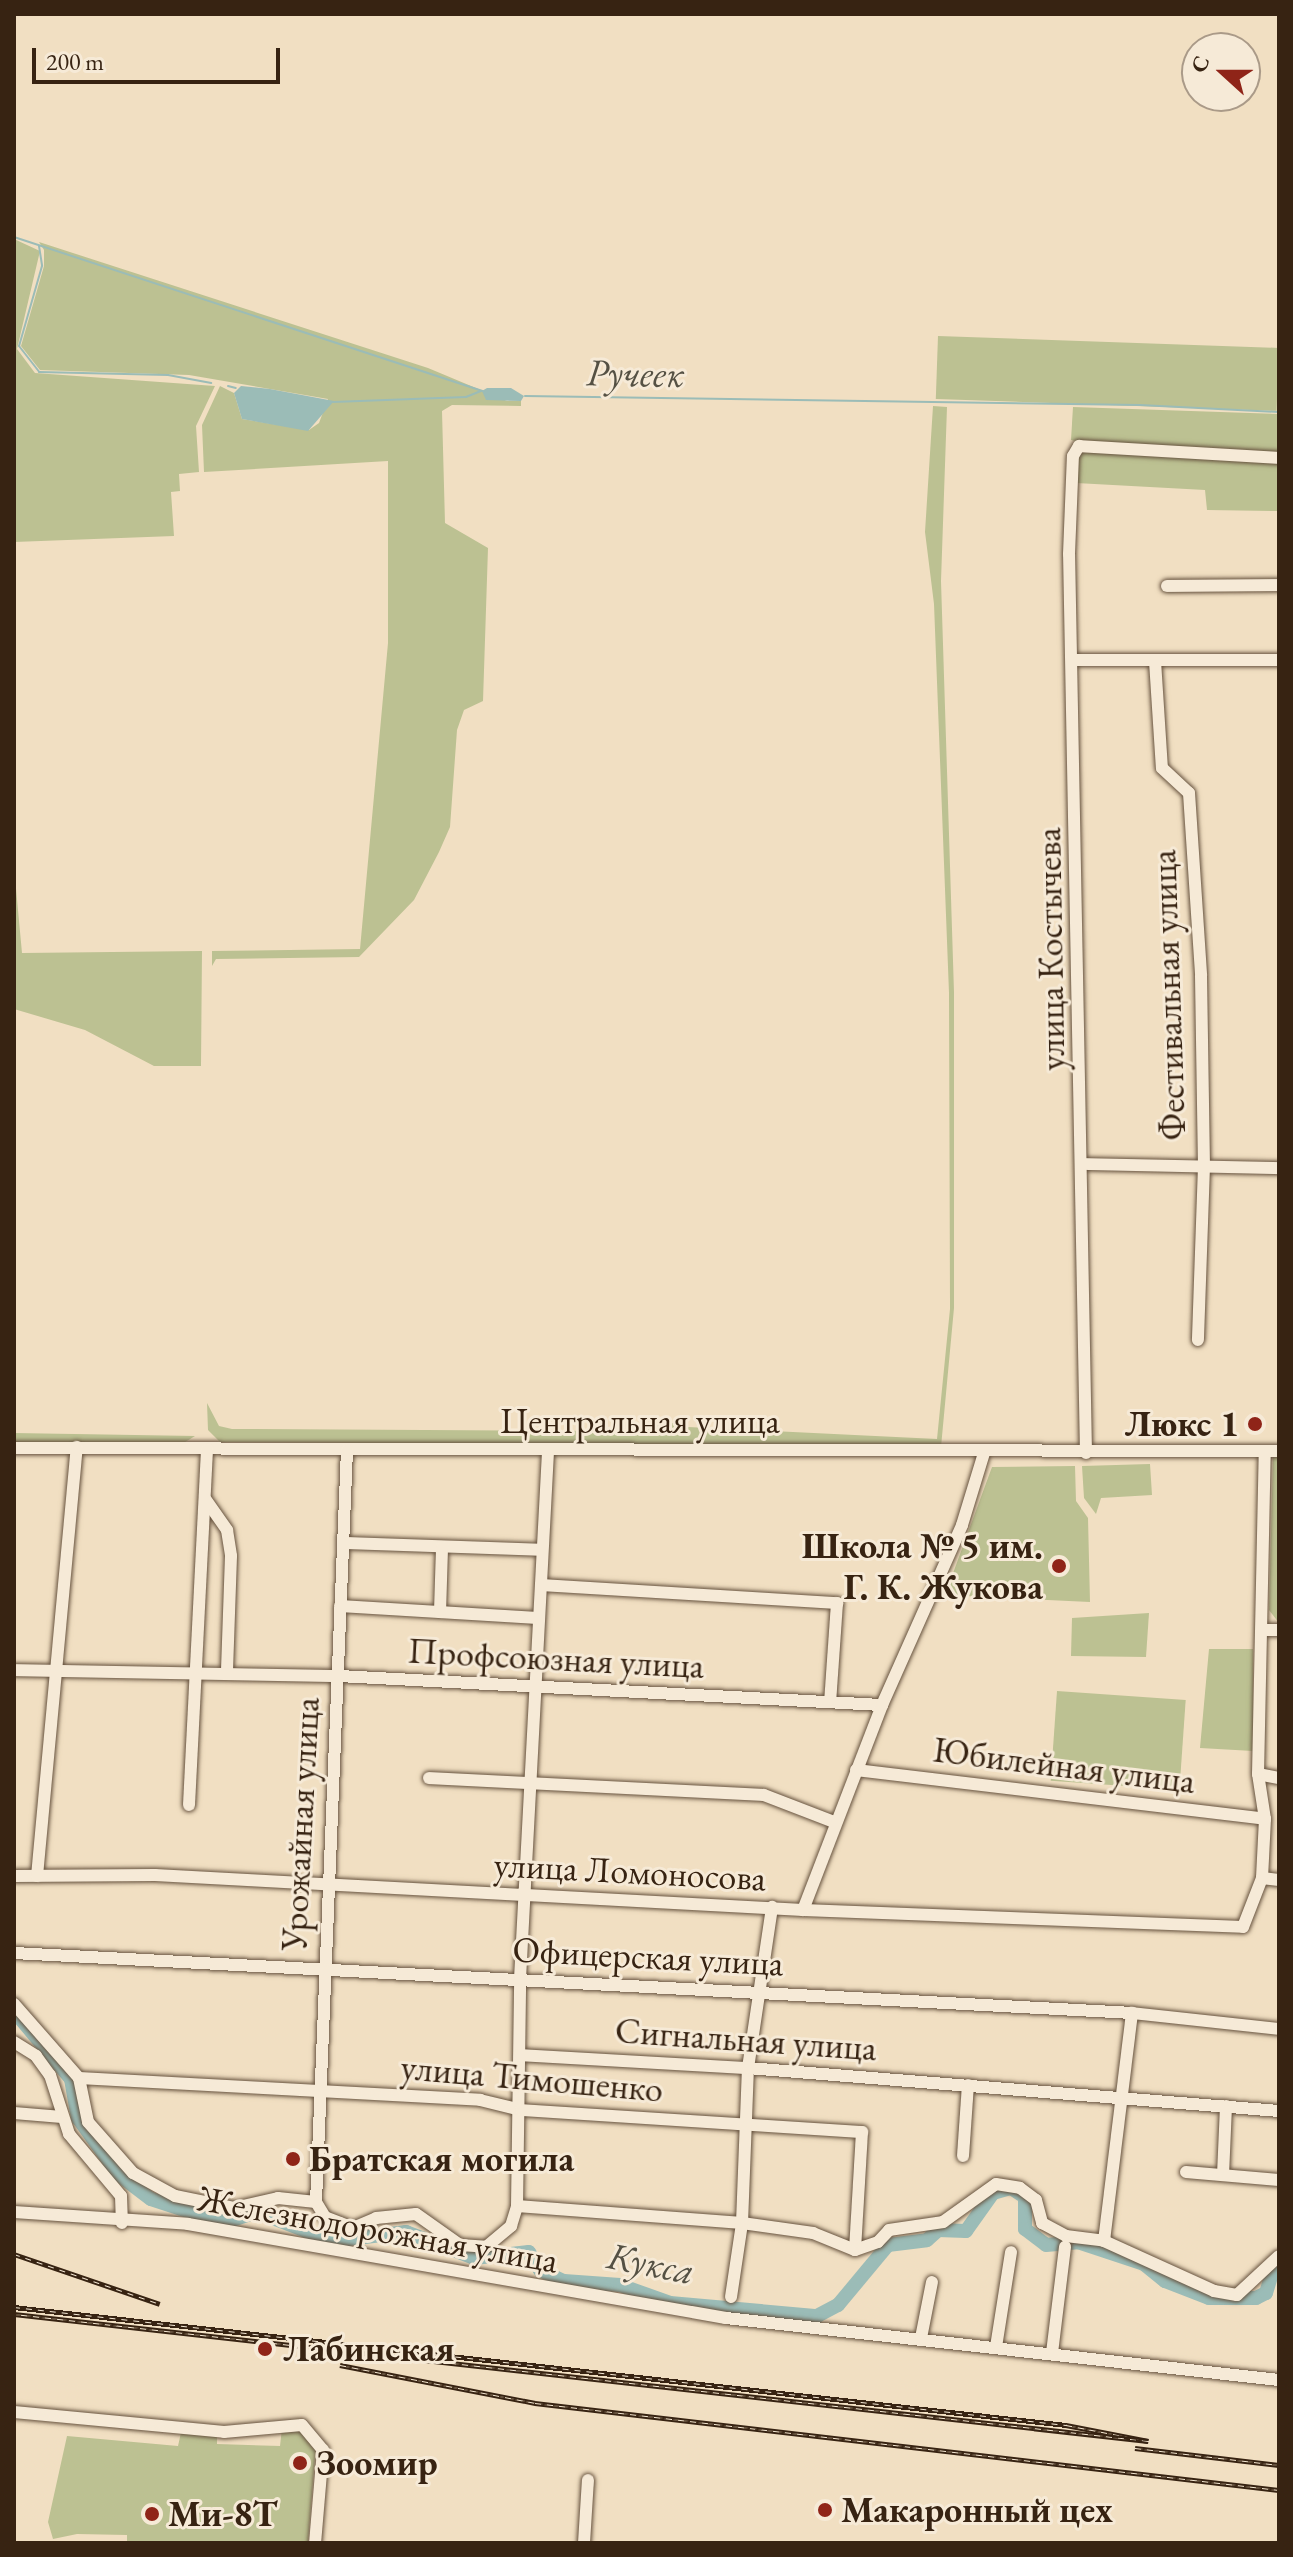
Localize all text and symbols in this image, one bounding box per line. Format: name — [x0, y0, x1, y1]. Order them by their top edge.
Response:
scale bar — [36, 32, 284, 82]
north arrow — [1181, 32, 1261, 112]
text: 200 m — [46, 46, 104, 77]
text: С — [1184, 51, 1216, 76]
water label: Ручеек — [586, 349, 684, 397]
street label: улица Костычева — [1026, 827, 1074, 1071]
street label: Фестивальная улица — [1141, 849, 1195, 1141]
street label: Центральная улица — [500, 1399, 780, 1443]
place label: Люкс 1 — [1124, 1402, 1239, 1446]
marker: Люкс 1 — [1246, 1415, 1264, 1433]
place label: Школа № 5 им. Г. К. Жукова — [802, 1523, 1043, 1608]
marker: Школа № 5 им. Г. К. Жукова — [1050, 1557, 1068, 1575]
street label: Профсоюзная улица — [407, 1629, 705, 1687]
street label: Урожайная улица — [272, 1696, 328, 1952]
street label: Юбилейная улица — [930, 1727, 1198, 1803]
street label: улица Ломоносова — [493, 1842, 767, 1900]
street label: Офицерская улица — [511, 1927, 785, 1985]
street label: Сигнальная улица — [614, 2008, 878, 2070]
street label: улица Тимошенко — [399, 2045, 665, 2111]
place label: Братская могила — [309, 2137, 574, 2181]
marker: Братская могила — [284, 2150, 302, 2168]
street label: Железнодорожная улица — [195, 2176, 561, 2282]
water label: Кукса — [604, 2232, 698, 2294]
place label: Лабинская — [283, 2327, 454, 2371]
marker: Лабинская — [254, 2338, 276, 2360]
place label: Зоомир — [316, 2441, 437, 2485]
marker: Зоомир — [291, 2454, 309, 2472]
place label: Макаронный цех — [841, 2488, 1113, 2532]
place label: Ми-8Т — [168, 2492, 278, 2536]
marker: Макаронный цех — [816, 2501, 834, 2519]
marker: Ми-8Т — [143, 2505, 161, 2523]

